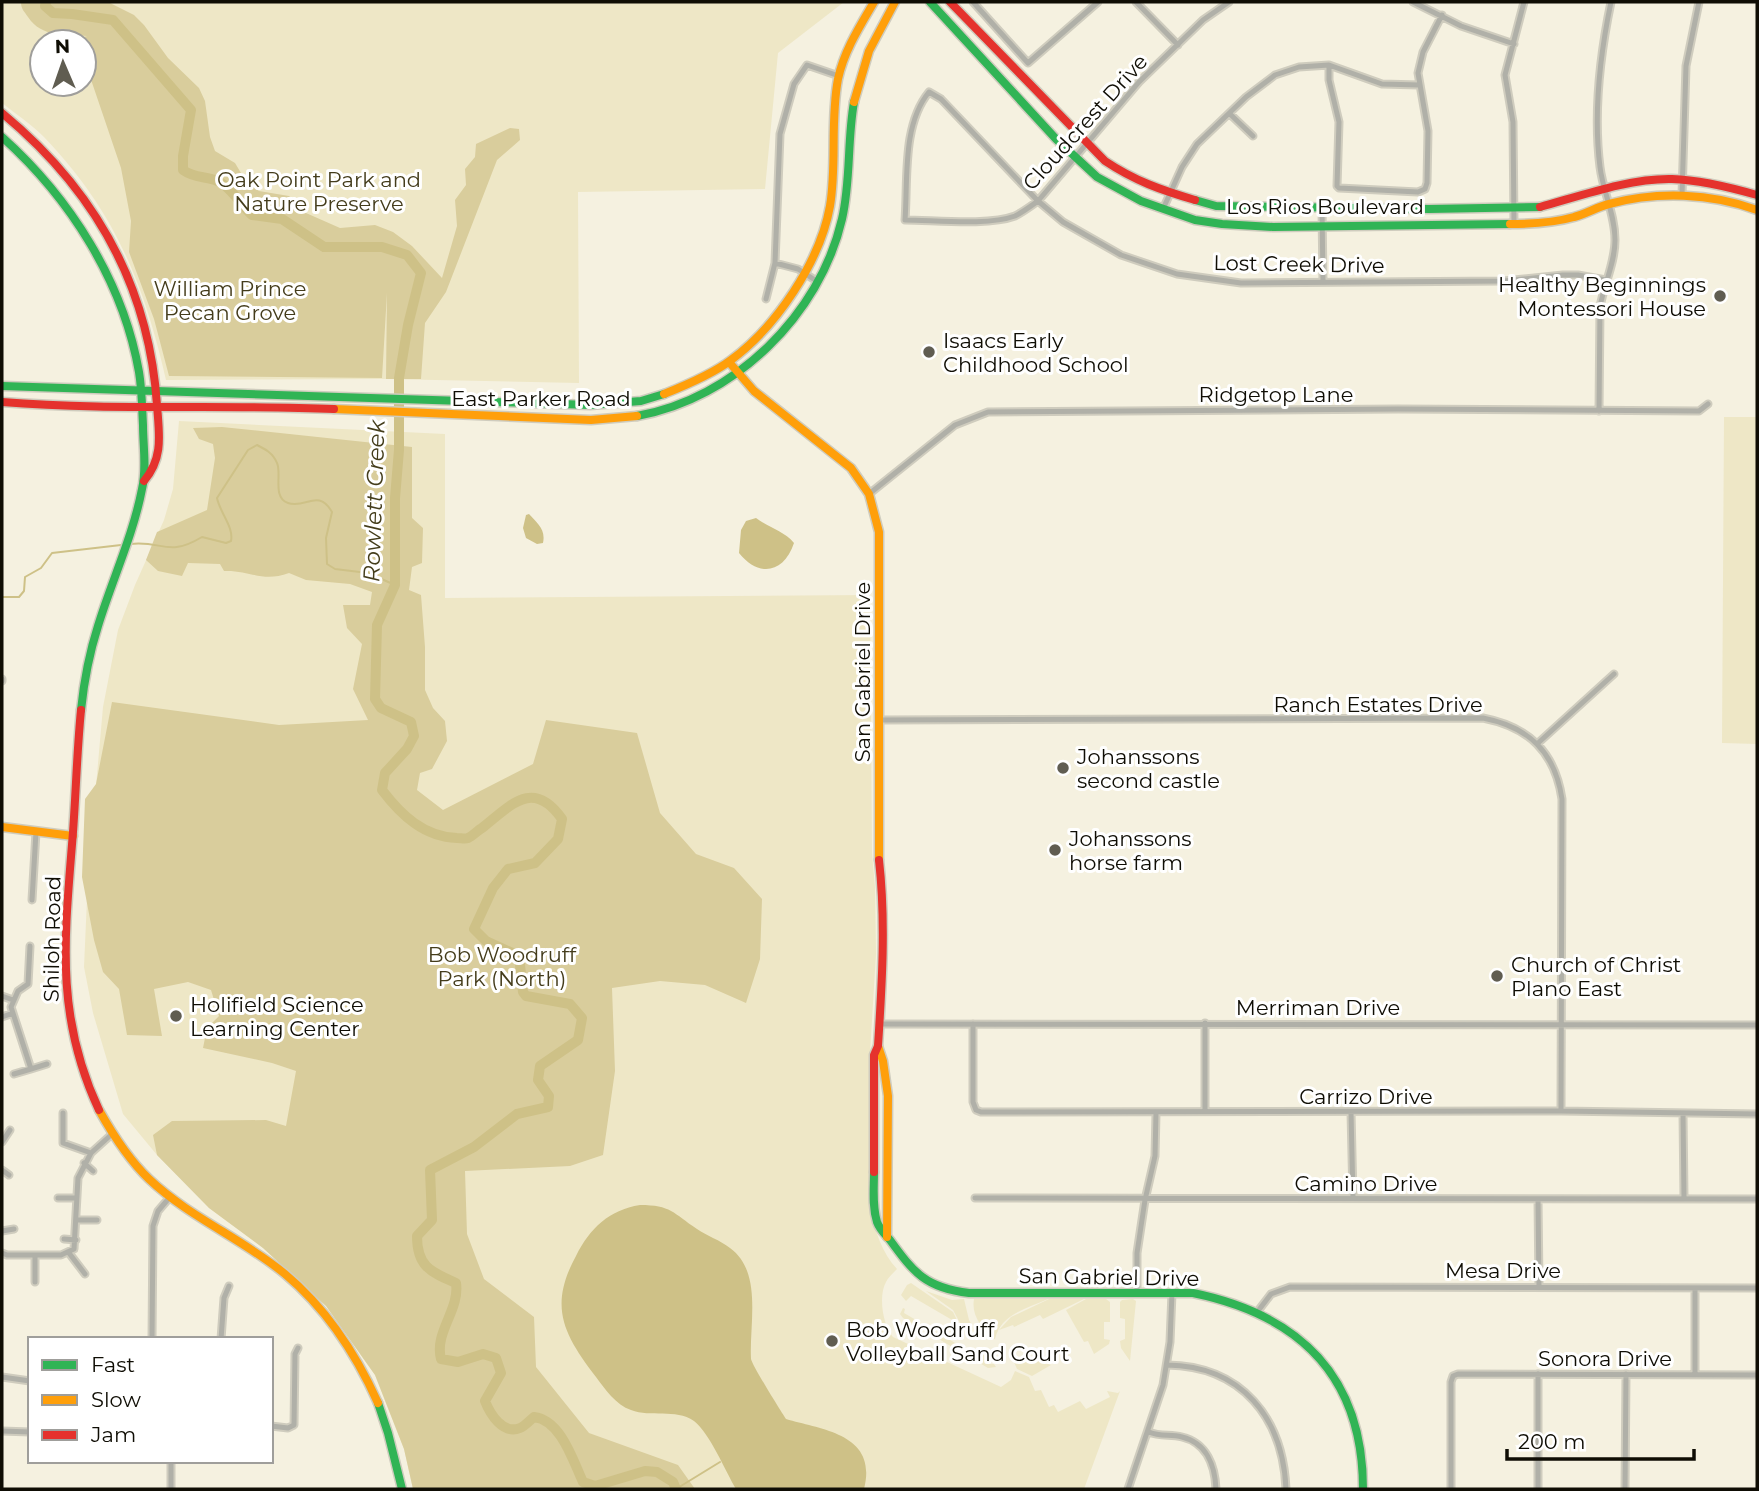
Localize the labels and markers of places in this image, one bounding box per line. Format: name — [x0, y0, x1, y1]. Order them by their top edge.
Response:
place label: Healthy Beginnings Montessori House — [1498, 272, 1706, 321]
marker: Healthy Beginnings Montessori House — [1712, 288, 1728, 304]
place label: Isaacs Early Childhood School — [943, 328, 1129, 377]
marker: Isaacs Early Childhood School — [921, 344, 937, 360]
place label: Johanssons second castle — [1076, 744, 1220, 793]
marker: Johanssons second castle — [1055, 760, 1071, 776]
place label: Johanssons horse farm — [1068, 826, 1192, 875]
marker: Johanssons horse farm — [1047, 842, 1063, 858]
place label: Church of Christ Plano East — [1511, 952, 1681, 1001]
marker: Church of Christ Plano East — [1489, 968, 1505, 984]
place label: Holifield Science Learning Center — [190, 992, 364, 1041]
marker: Holifield Science Learning Center — [168, 1008, 184, 1024]
place label: Bob Woodruff Volleyball Sand Court — [846, 1317, 1069, 1366]
marker: Bob Woodruff Volleyball Sand Court — [824, 1333, 840, 1349]

